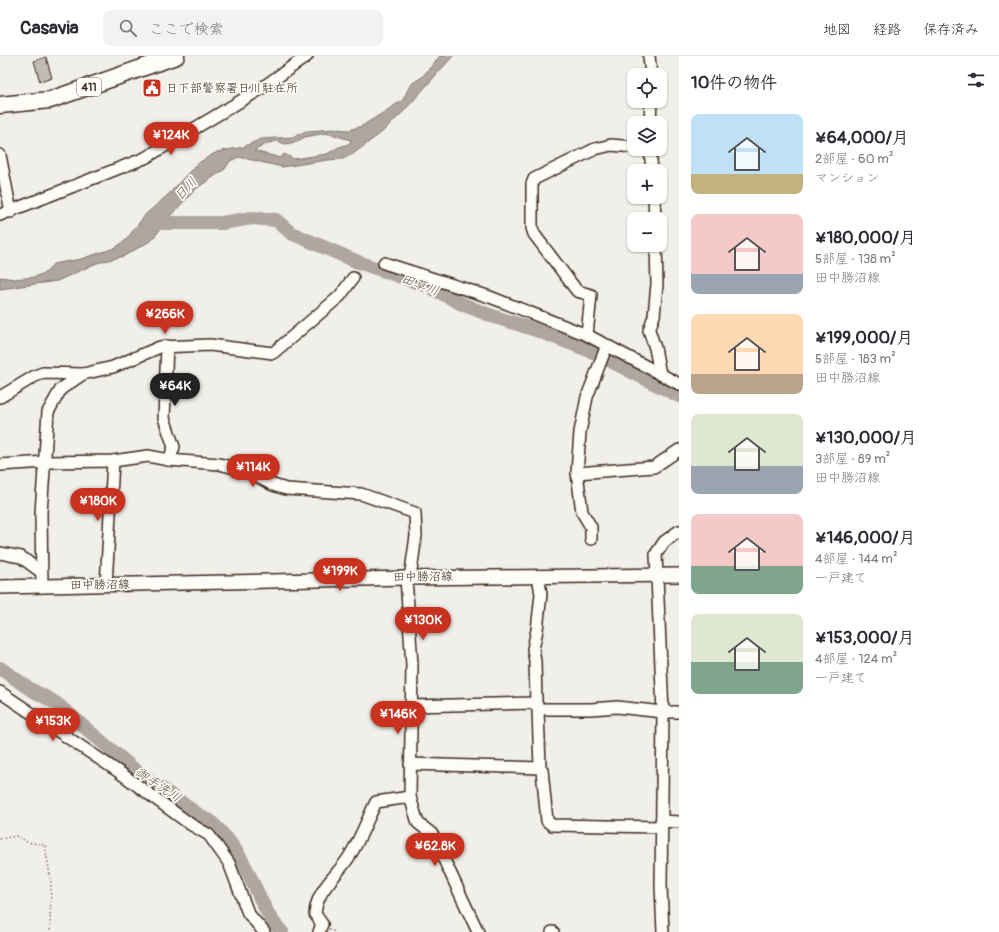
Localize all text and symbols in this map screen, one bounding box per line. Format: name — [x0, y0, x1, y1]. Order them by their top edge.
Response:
search box — [103, 10, 383, 46]
text: Casavia — [20, 16, 79, 40]
icon: search — [117, 17, 139, 39]
text: ここで検索 — [149, 20, 224, 39]
text: 地図 — [823, 21, 851, 38]
text: 経路 — [873, 21, 901, 38]
text: 保存済み — [923, 21, 979, 38]
map controls — [627, 68, 667, 252]
button: locate — [627, 68, 667, 108]
icon: filters — [965, 69, 987, 91]
text: 10件の物件 — [691, 72, 777, 93]
public building icon: 日下部警察署日川駐在所 — [141, 77, 163, 99]
road number: 411 — [77, 78, 101, 96]
place label: 日下部警察署日川駐在所 — [166, 81, 298, 96]
button: layers — [627, 116, 667, 156]
pin: ¥124K — [143, 122, 199, 156]
text: ¥124K — [153, 127, 189, 143]
text: ¥64,000/月 — [815, 127, 909, 148]
icon: home — [723, 130, 771, 178]
text: 2部屋 · 60 m² — [815, 151, 893, 167]
button: + — [627, 164, 667, 204]
text: マンション — [815, 170, 879, 186]
water label: 日川 — [171, 174, 201, 204]
button: − — [627, 212, 667, 252]
text: ¥180,000/月 — [815, 227, 916, 248]
icon: home — [723, 230, 771, 278]
text: 5部屋 · 138 m² — [815, 251, 896, 267]
text: 田中勝沼線 — [815, 270, 880, 286]
water label: 田草川 — [399, 271, 441, 299]
pin: ¥266K — [137, 301, 193, 335]
text: ¥266K — [145, 306, 185, 322]
text: ¥199,000/月 — [815, 327, 913, 348]
icon: home — [723, 330, 771, 378]
text: 5部屋 · 183 m² — [815, 351, 896, 367]
text: 田中勝沼線 — [815, 370, 880, 386]
pin: ¥64K — [151, 373, 199, 407]
text: ¥64K — [159, 378, 191, 394]
text: ¥130,000/月 — [815, 427, 917, 448]
icon: home — [723, 430, 771, 478]
text: 3部屋 · 89 m² — [815, 451, 890, 467]
pin: ¥114K — [225, 454, 281, 488]
text: ¥114K — [236, 459, 270, 475]
text: 田中勝沼線 — [815, 470, 880, 486]
pin: ¥180K — [70, 488, 126, 522]
text: ¥180K — [79, 493, 117, 509]
text: ¥146,000/月 — [815, 527, 915, 548]
icon: home — [723, 530, 771, 578]
text: 4部屋 · 144 m² — [815, 551, 897, 567]
pin: ¥199K — [312, 558, 368, 592]
text: ¥199K — [322, 563, 358, 579]
street label: 田中勝沼線 — [393, 569, 453, 585]
text: 一戸建て — [815, 570, 867, 586]
street label: 田中勝沼線 — [70, 577, 130, 593]
pin: ¥130K — [395, 607, 451, 641]
text: ¥130K — [404, 612, 442, 628]
text: ¥153,000/月 — [815, 627, 914, 648]
icon: home — [723, 630, 771, 678]
text: 4部屋 · 124 m² — [815, 651, 897, 667]
text: 一戸建て — [815, 670, 867, 686]
pin: ¥146K — [370, 701, 426, 735]
text: ¥146K — [379, 706, 417, 722]
pin: ¥153K — [25, 708, 81, 742]
text: ¥153K — [35, 713, 71, 729]
water label: 御手洗川 — [132, 764, 184, 806]
pin: ¥62.8K — [402, 833, 468, 867]
text: ¥62.8K — [414, 838, 456, 854]

